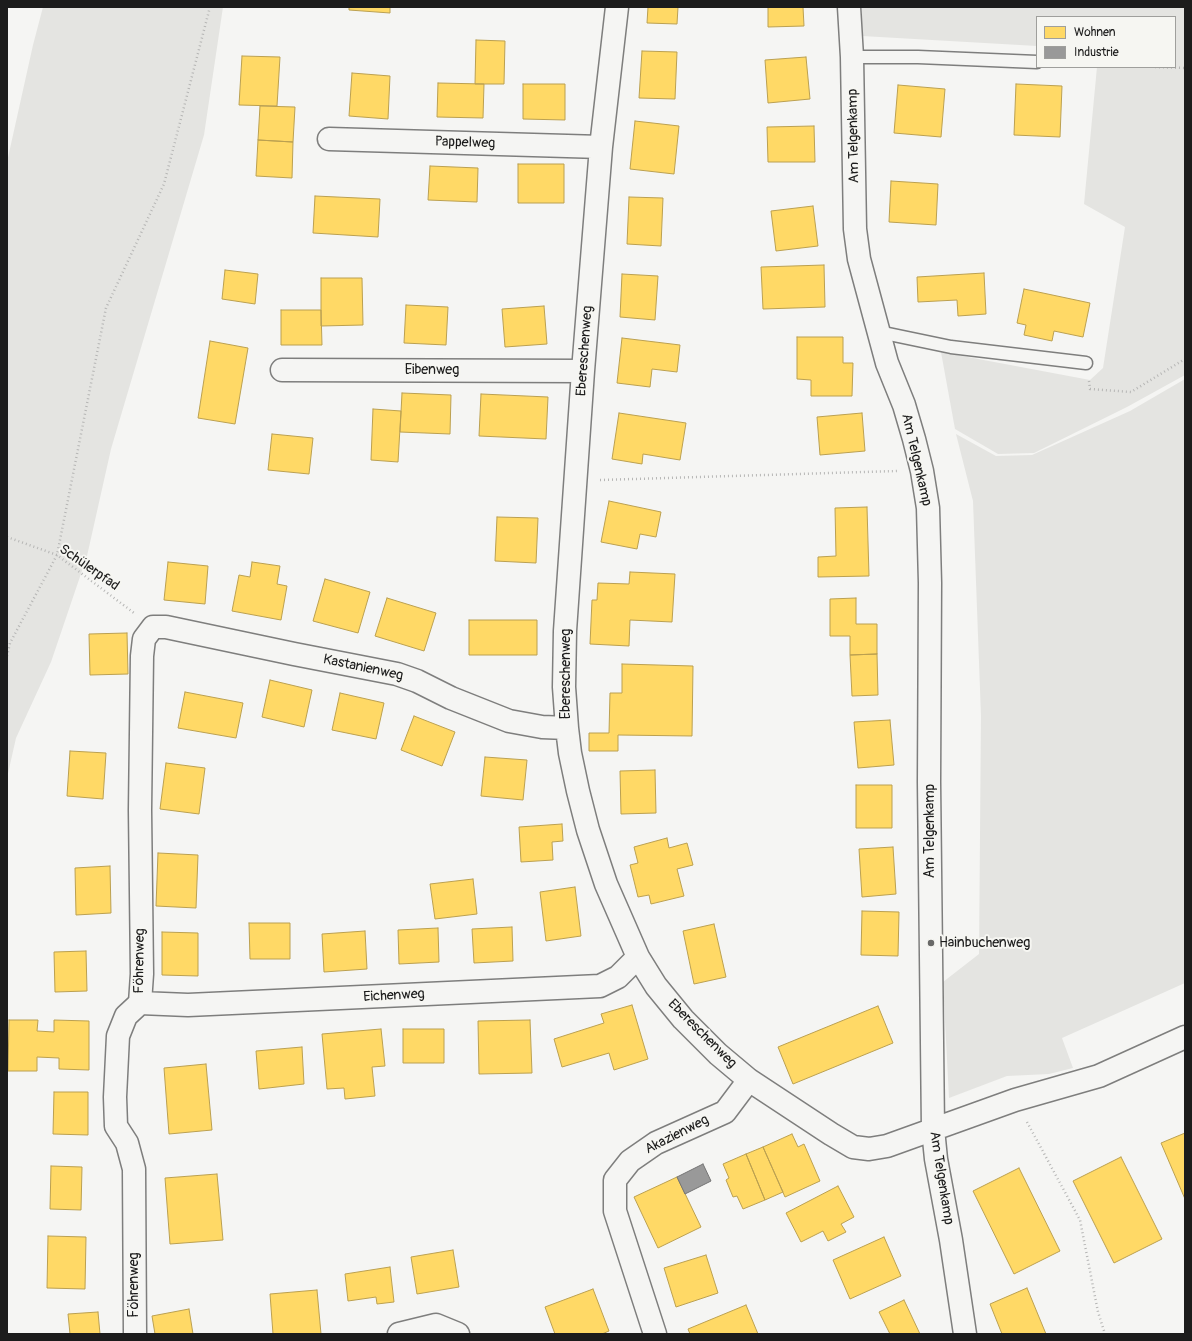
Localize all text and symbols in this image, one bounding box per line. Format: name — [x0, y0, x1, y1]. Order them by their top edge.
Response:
legend — [1036, 16, 1176, 68]
text: Wohnen — [1074, 25, 1116, 40]
text: Industrie — [1074, 45, 1119, 60]
street label: Am Telgenkamp — [845, 89, 863, 183]
street label: Pappelweg — [434, 134, 496, 152]
street label: Ebereschenweg — [573, 305, 597, 397]
street label: Eibenweg — [405, 362, 459, 378]
street label: Am Telgenkamp — [897, 412, 935, 508]
street label: Schülerpfad — [56, 541, 122, 595]
street label: Ebereschenweg — [558, 629, 574, 719]
street label: Kastanienweg — [321, 651, 405, 685]
street label: Am Telgenkamp — [922, 784, 938, 878]
street label: Föhrenweg — [131, 928, 149, 994]
place label: Hainbuchenweg — [939, 935, 1030, 951]
marker: Hainbuchenweg — [926, 938, 936, 948]
street label: Eichenweg — [363, 986, 425, 1006]
street label: Ebereschenweg — [664, 996, 740, 1072]
street label: Akazienweg — [642, 1112, 712, 1158]
street label: Am Telgenkamp — [925, 1130, 957, 1226]
street label: Föhrenweg — [126, 1252, 142, 1318]

